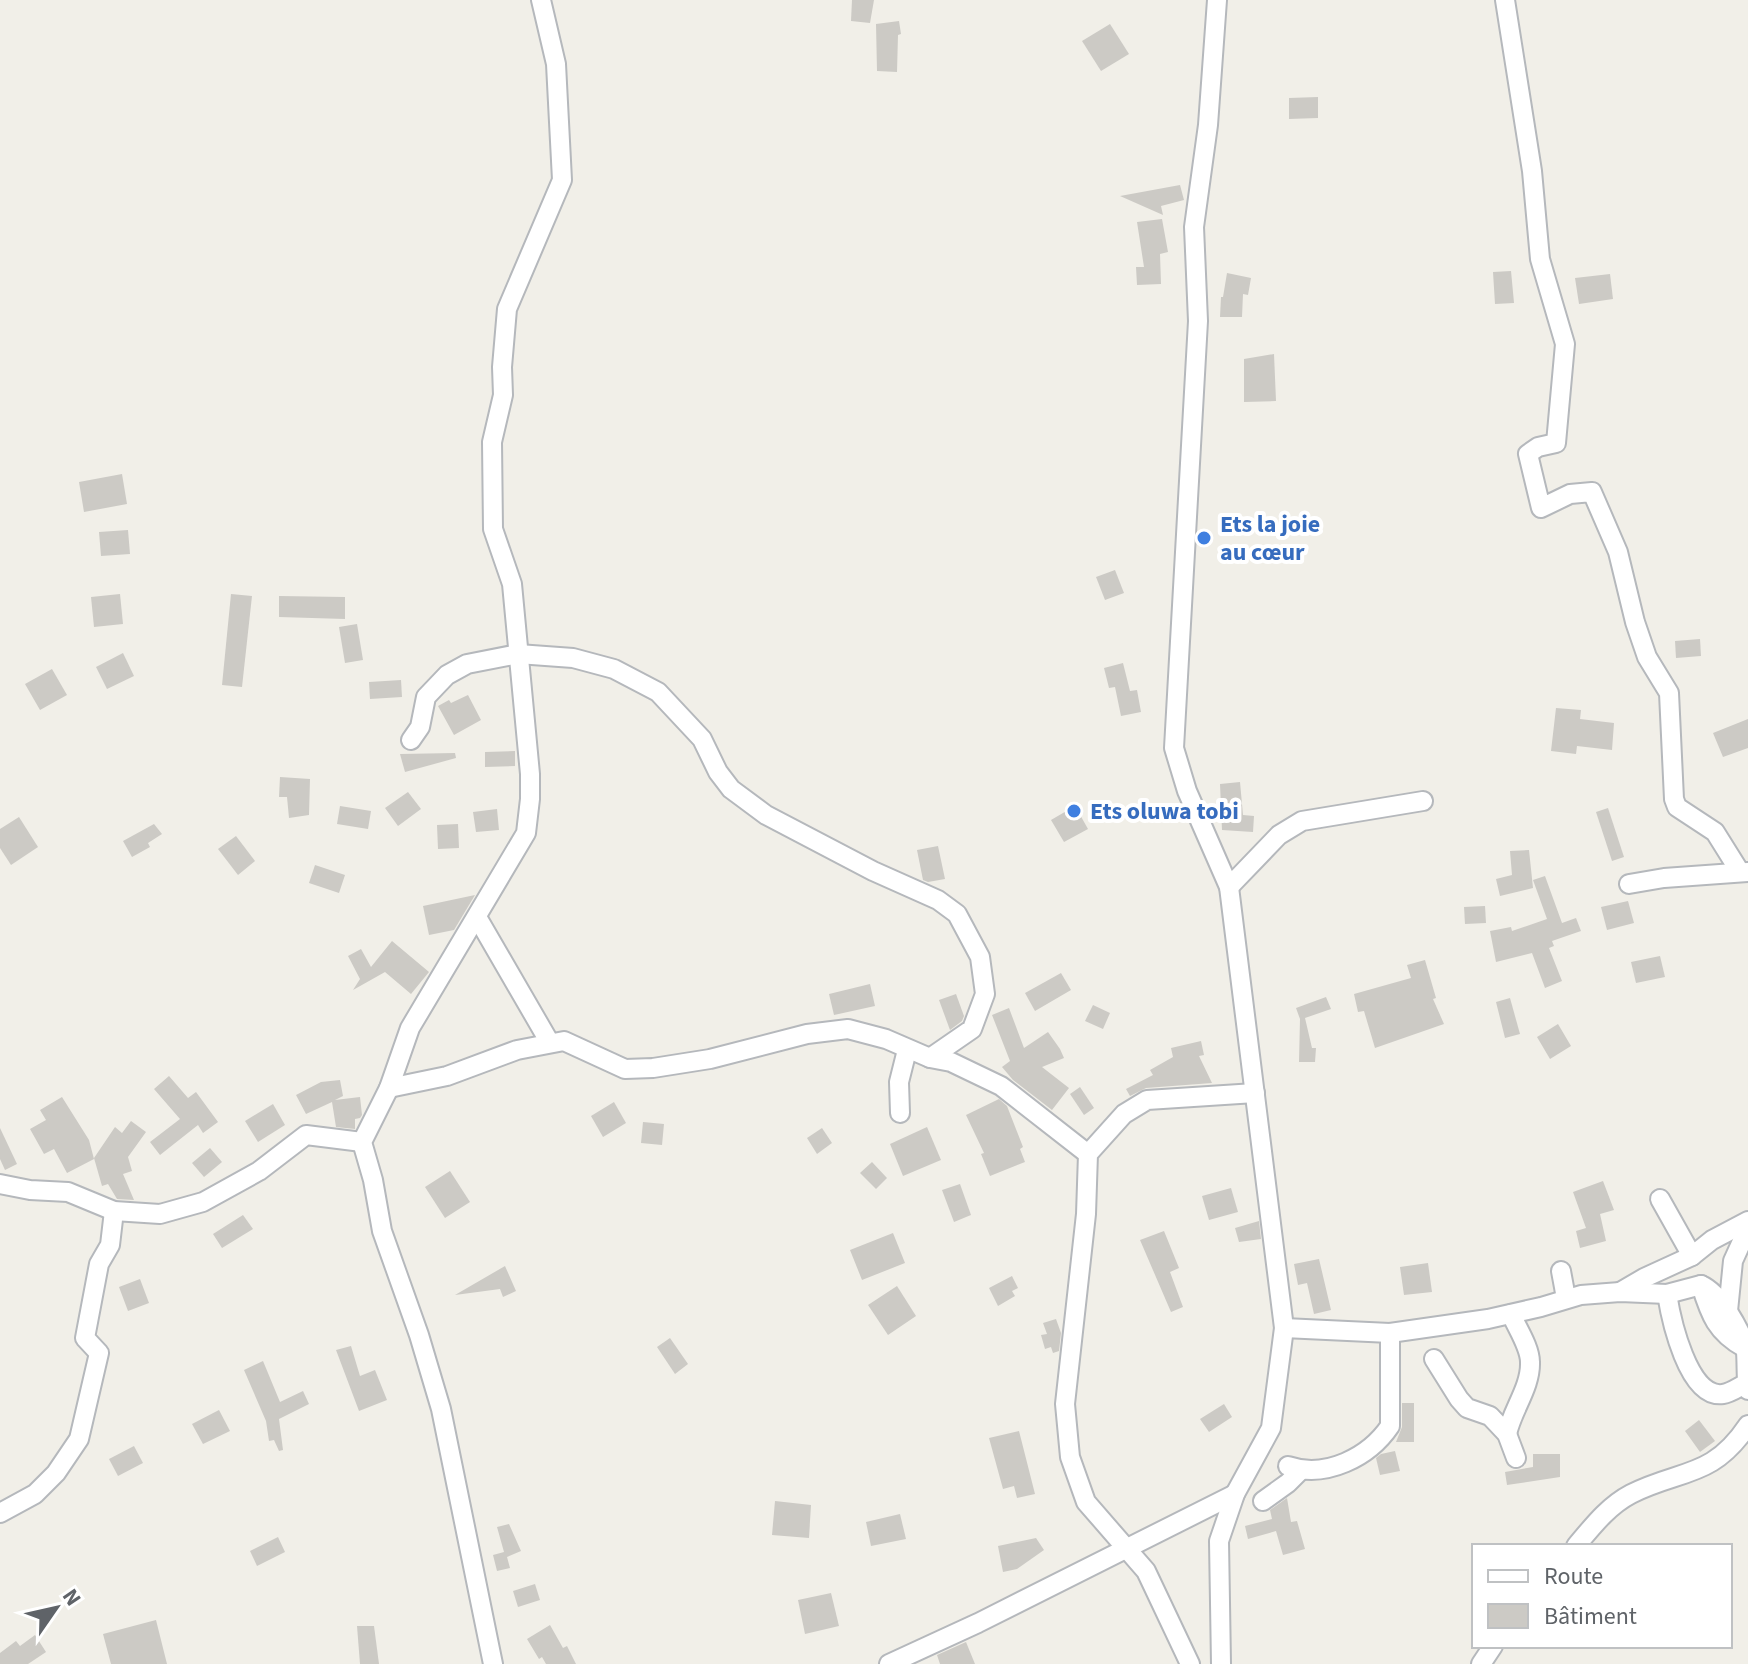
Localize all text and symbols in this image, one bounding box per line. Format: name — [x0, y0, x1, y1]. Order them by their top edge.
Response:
place label: Ets la joie au cœur — [1220, 507, 1320, 570]
marker: Ets la joie au cœur — [1195, 529, 1213, 547]
place label: Ets oluwa tobi — [1090, 794, 1239, 829]
marker: Ets oluwa tobi — [1065, 802, 1083, 820]
legend — [1472, 1544, 1732, 1648]
text: Route — [1544, 1559, 1603, 1594]
north arrow — [16, 1568, 96, 1648]
text: N — [54, 1582, 89, 1612]
text: Bâtiment — [1544, 1599, 1637, 1634]

